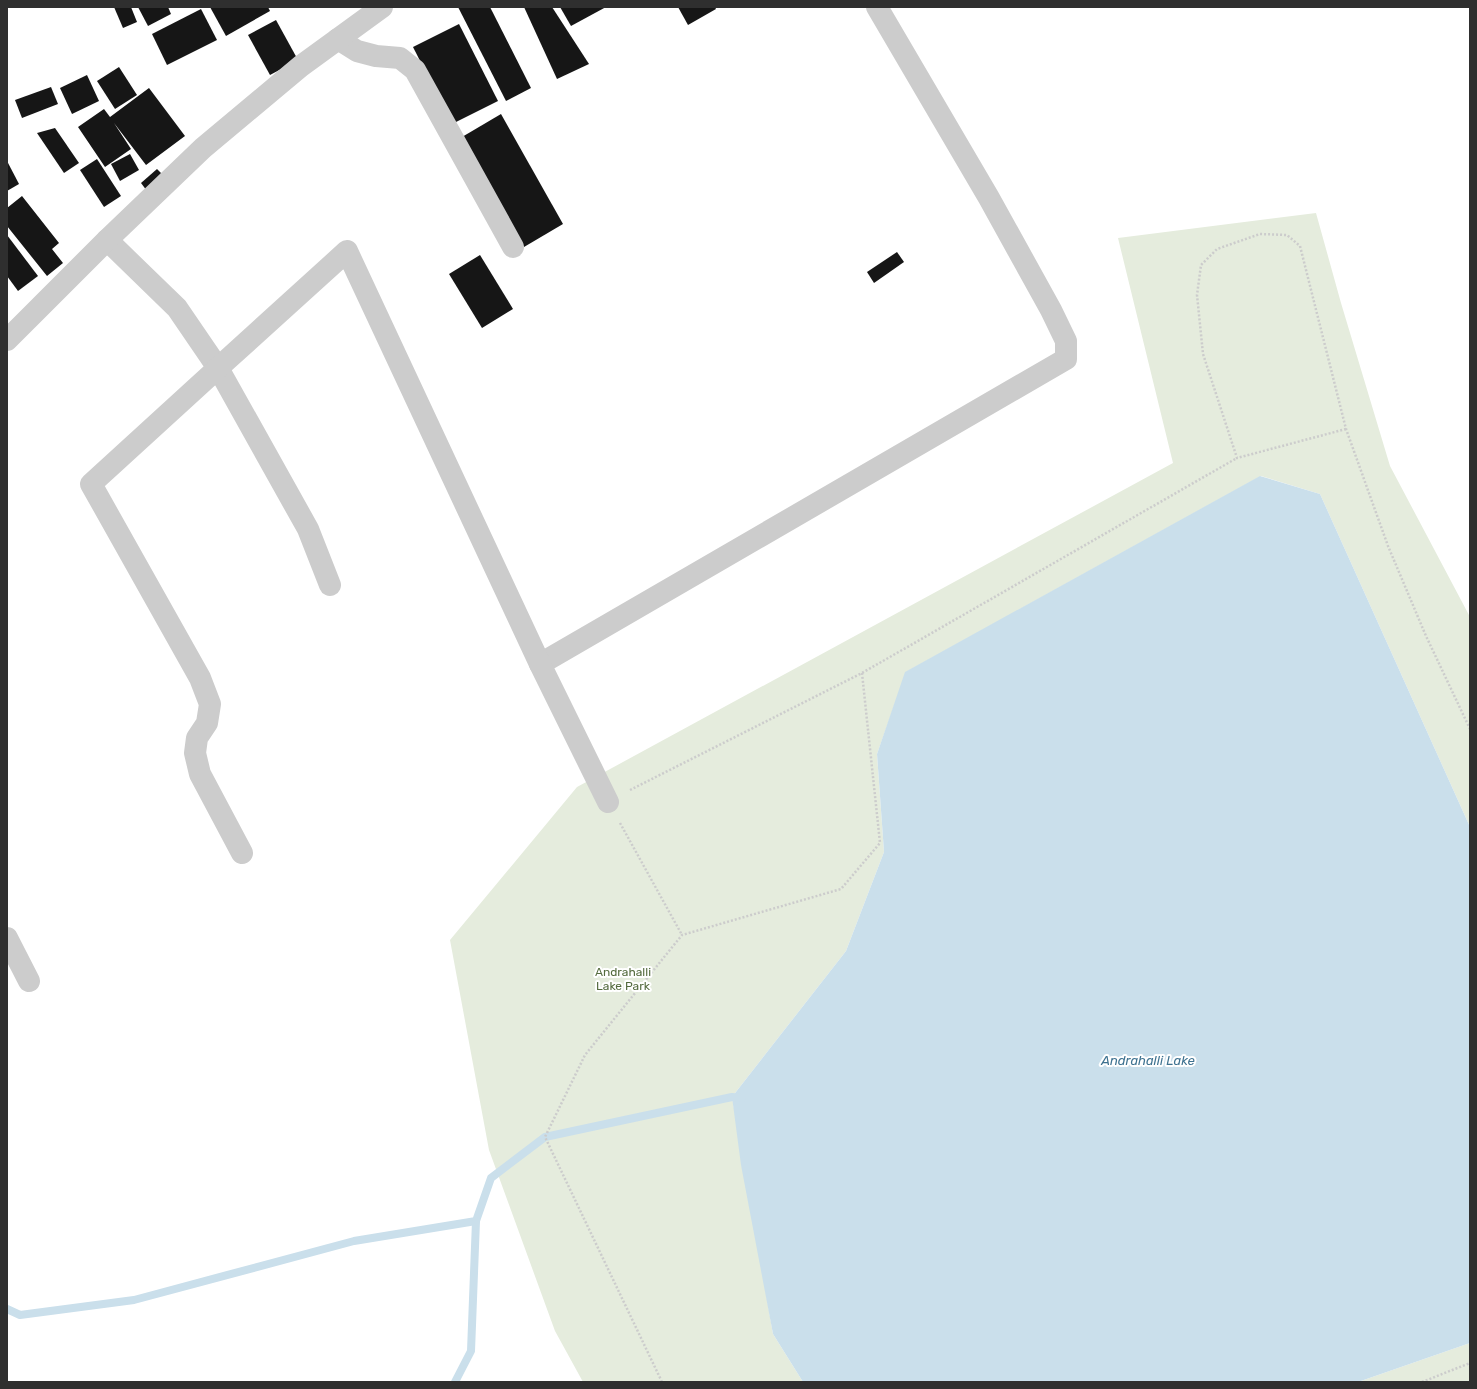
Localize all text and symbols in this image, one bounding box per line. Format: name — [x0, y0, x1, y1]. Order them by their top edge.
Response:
park label: Andrahalli Lake Park — [595, 965, 651, 993]
water label: Andrahalli Lake — [1100, 1053, 1195, 1068]

